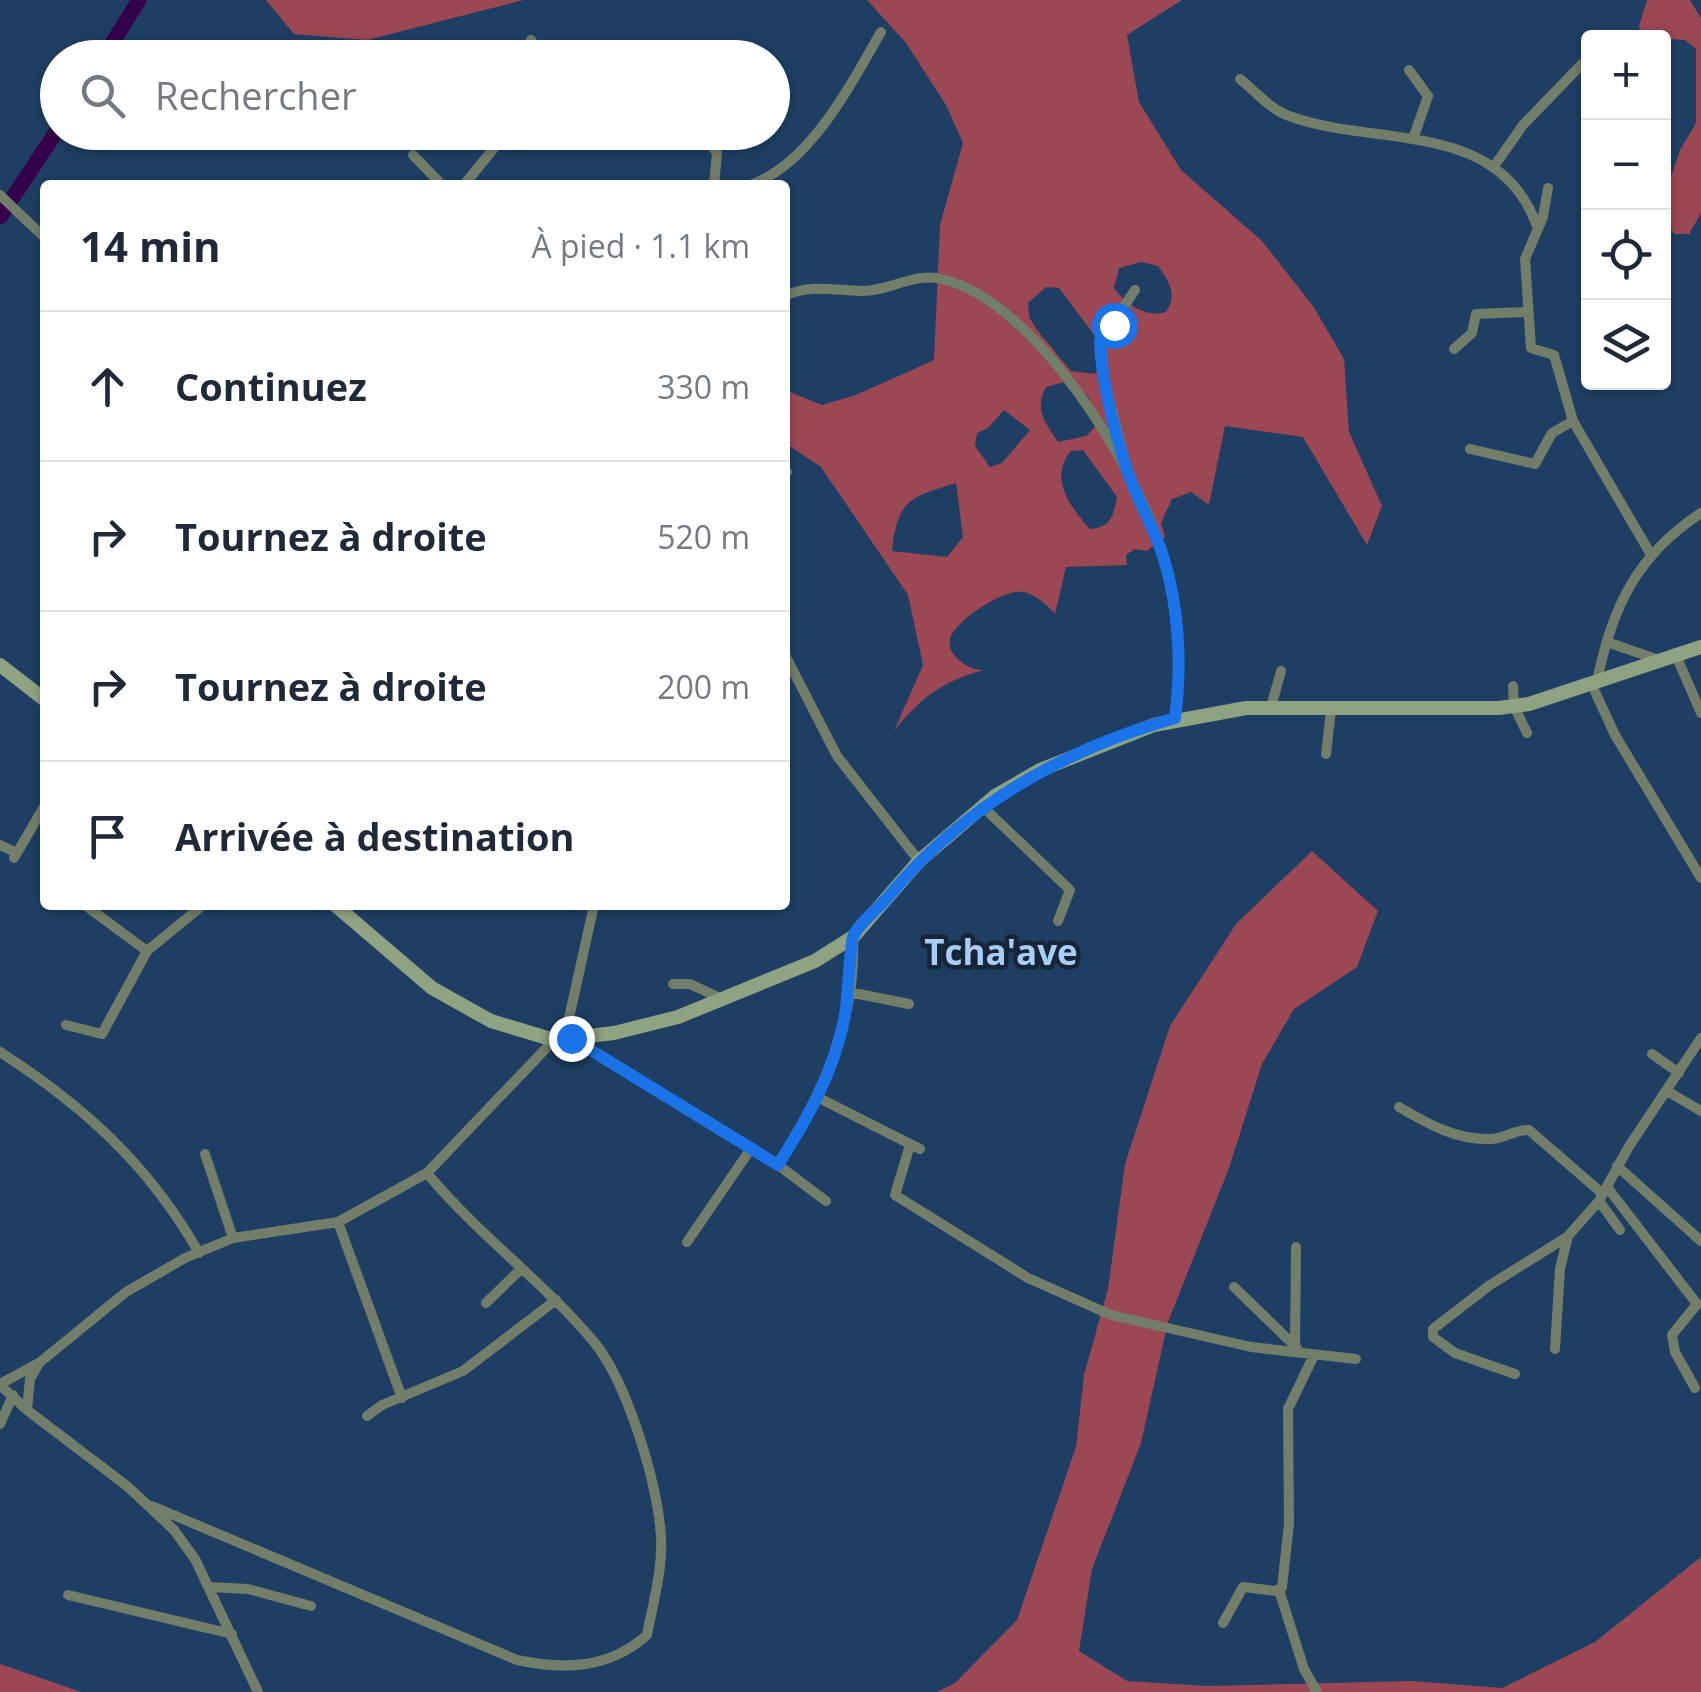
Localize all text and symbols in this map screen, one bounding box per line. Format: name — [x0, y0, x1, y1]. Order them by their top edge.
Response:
map controls — [1581, 30, 1671, 390]
button: + — [1581, 30, 1671, 120]
search box — [40, 40, 790, 150]
icon: search — [75, 68, 130, 123]
text: Rechercher — [155, 69, 357, 121]
button: − — [1581, 120, 1671, 210]
button: locate — [1581, 210, 1671, 300]
text: 14 min — [80, 217, 221, 274]
text: À pied · 1.1 km — [531, 224, 750, 267]
button: layers — [1581, 300, 1671, 390]
route start — [1092, 303, 1138, 349]
icon: ahead — [80, 359, 135, 414]
text: Continuez — [175, 360, 367, 412]
text: 330 m — [657, 365, 750, 408]
icon: right — [80, 509, 135, 564]
text: Tournez à droite — [175, 510, 487, 562]
text: 520 m — [657, 515, 750, 558]
icon: right — [80, 659, 135, 714]
text: Tournez à droite — [175, 660, 487, 712]
text: 200 m — [657, 665, 750, 708]
icon: arrive — [80, 809, 135, 864]
text: Arrivée à destination — [175, 810, 575, 862]
district label: Tcha'ave — [924, 928, 1078, 975]
route end — [549, 1016, 595, 1062]

